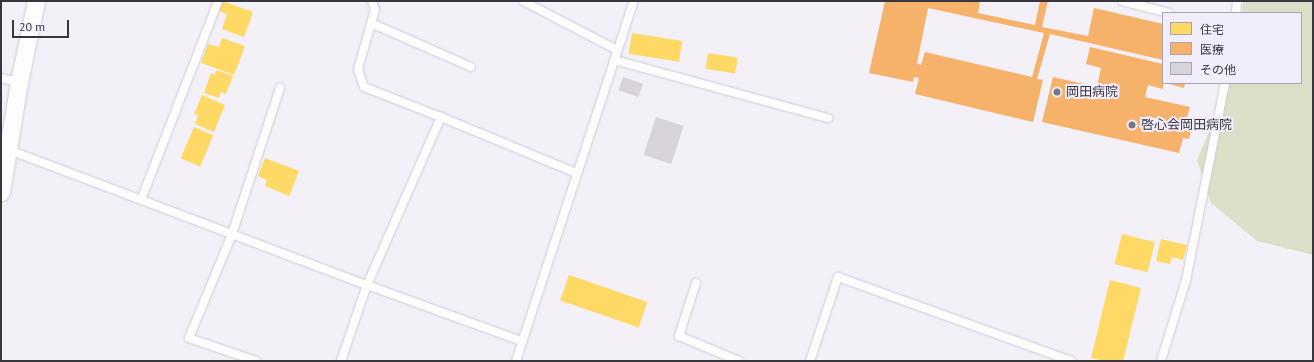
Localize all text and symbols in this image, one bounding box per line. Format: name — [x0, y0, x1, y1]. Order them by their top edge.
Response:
scale bar — [14, 12, 71, 38]
legend — [1162, 12, 1302, 84]
text: 20 m — [19, 19, 45, 34]
text: 住宅 — [1200, 22, 1224, 37]
text: 医療 — [1200, 42, 1224, 57]
text: その他 — [1200, 62, 1236, 77]
place label: 岡田病院 — [1066, 84, 1118, 100]
marker: 岡田病院 — [1051, 86, 1063, 98]
place label: 啓心会岡田病院 — [1141, 117, 1232, 133]
marker: 啓心会岡田病院 — [1126, 119, 1138, 131]

